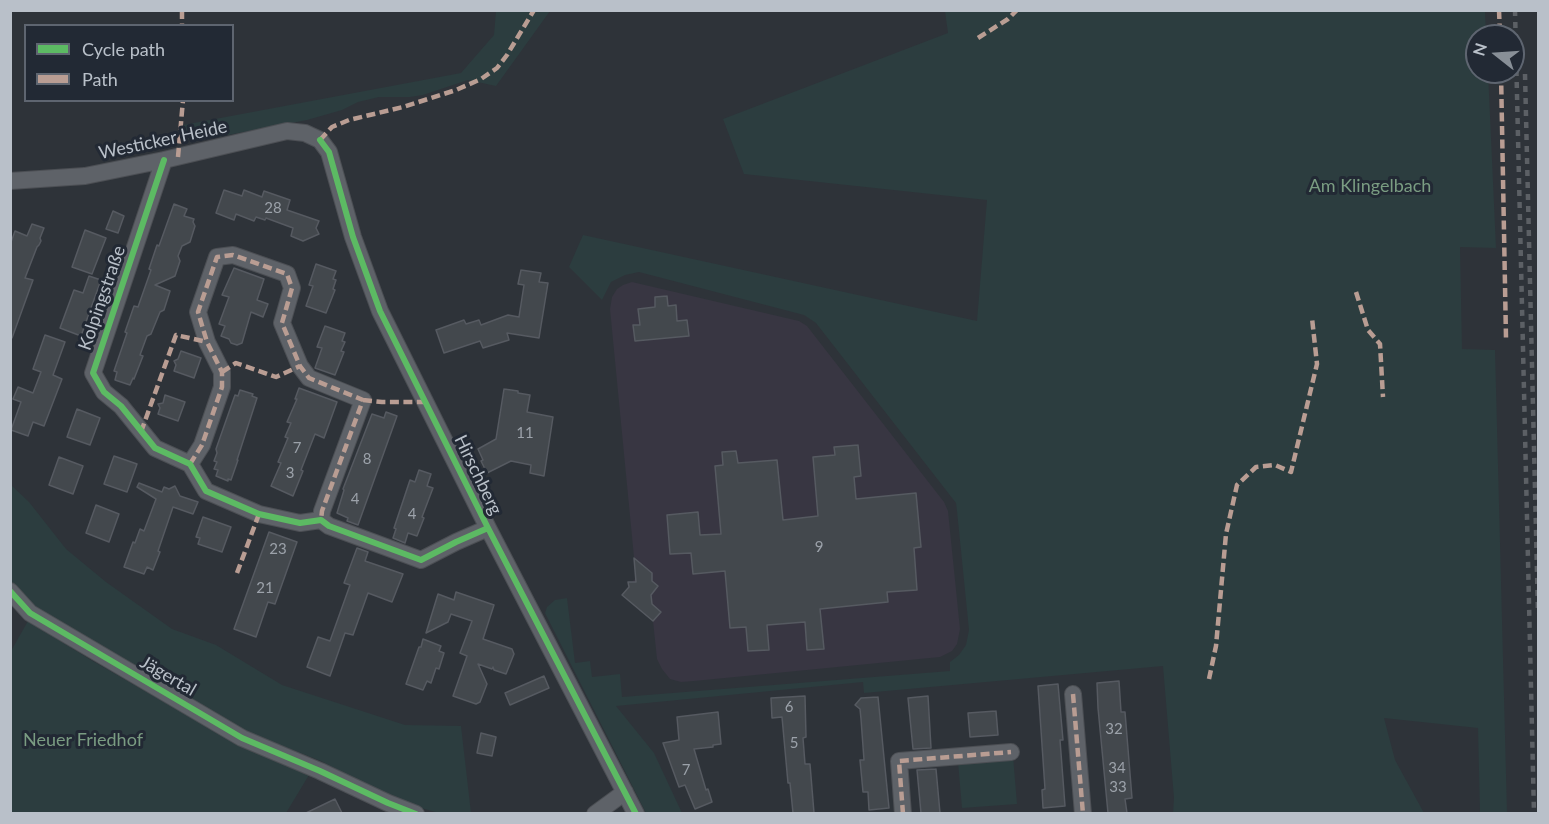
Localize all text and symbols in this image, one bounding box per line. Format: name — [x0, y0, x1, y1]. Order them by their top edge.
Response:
legend — [24, 24, 234, 102]
north arrow — [1465, 24, 1525, 84]
text: Cycle path — [82, 38, 165, 60]
text: N — [1468, 41, 1490, 58]
text: Path — [82, 68, 118, 90]
street label: Westicker Heide — [97, 116, 229, 164]
park label: Am Klingelbach — [1309, 175, 1431, 197]
house number: 28 — [264, 199, 282, 217]
street label: Kolpingstraße — [74, 243, 130, 353]
house number: 11 — [516, 424, 534, 442]
street label: Hirschberg — [449, 432, 507, 518]
house number: 7 — [293, 439, 301, 457]
house number: 8 — [363, 450, 371, 468]
house number: 3 — [286, 464, 294, 482]
house number: 4 — [351, 490, 359, 508]
house number: 4 — [408, 505, 416, 523]
house number: 9 — [815, 538, 823, 556]
house number: 23 — [269, 540, 287, 558]
house number: 21 — [256, 579, 274, 597]
street label: Jägertal — [136, 651, 200, 701]
house number: 6 — [785, 698, 793, 716]
house number: 32 — [1105, 720, 1123, 738]
park label: Neuer Friedhof — [23, 729, 143, 751]
house number: 5 — [790, 734, 798, 752]
house number: 34 — [1108, 759, 1126, 777]
house number: 7 — [682, 761, 690, 779]
house number: 33 — [1109, 778, 1127, 796]

